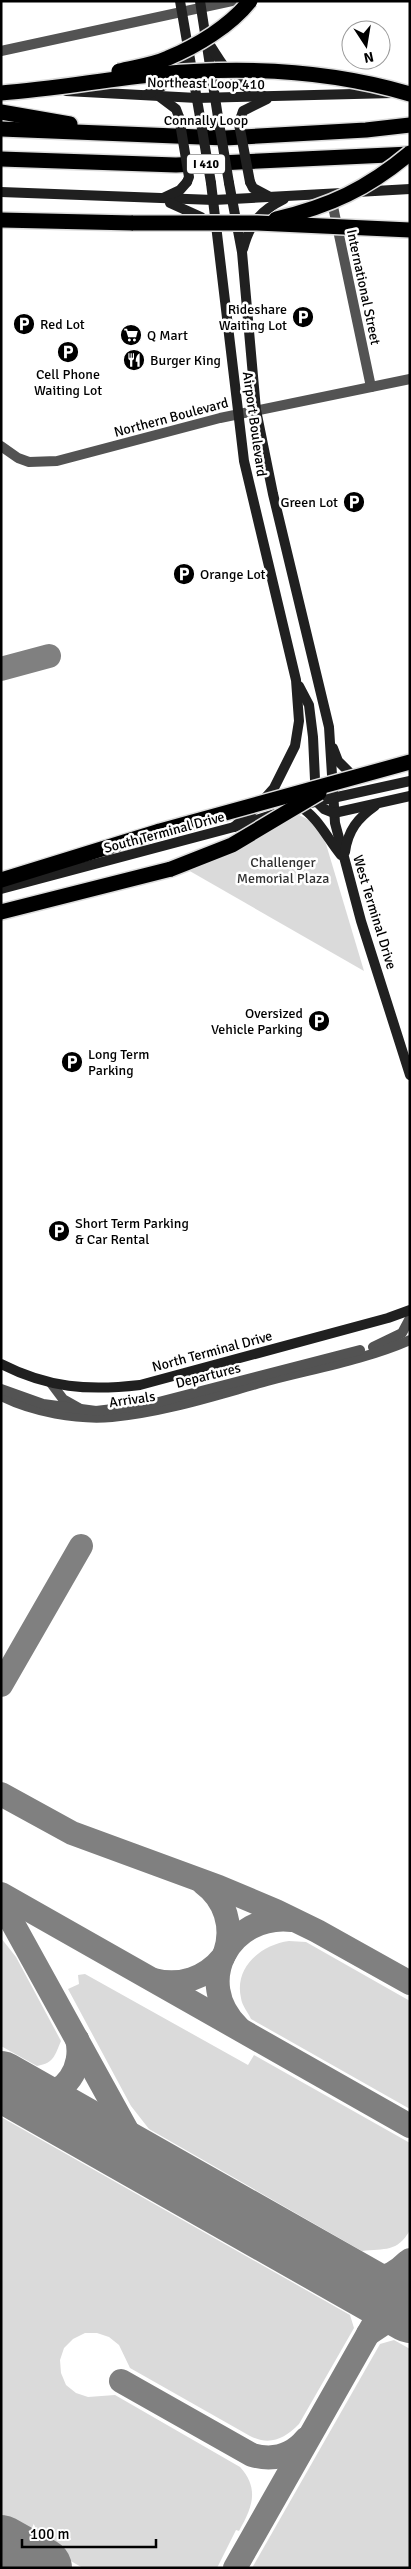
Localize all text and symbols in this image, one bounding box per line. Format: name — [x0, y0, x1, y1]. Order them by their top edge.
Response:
north arrow — [341, 20, 391, 70]
text: N — [362, 48, 375, 67]
street label: Northeast Loop 410 — [147, 74, 265, 93]
street label: Connally Loop — [164, 112, 248, 129]
road number: I 410 — [187, 154, 225, 173]
street label: International Street — [343, 228, 384, 347]
place label: Rideshare Waiting Lot — [219, 301, 287, 334]
parking icon: Rideshare Waiting Lot — [291, 305, 315, 329]
parking icon: Red Lot — [12, 312, 36, 336]
place label: Red Lot — [40, 316, 85, 333]
supermarket icon: Q Mart — [119, 323, 143, 347]
place label: Q Mart — [147, 327, 188, 344]
parking icon: Cell Phone Waiting Lot — [56, 340, 80, 364]
restaurant icon: Burger King — [122, 348, 146, 372]
place label: Burger King — [150, 352, 221, 369]
place label: Cell Phone Waiting Lot — [34, 366, 102, 399]
street label: Airport Boulevard — [239, 371, 270, 478]
street label: Northern Boulevard — [112, 394, 230, 441]
parking icon: Green Lot — [342, 490, 366, 514]
place label: Green Lot — [280, 494, 338, 511]
parking icon: Orange Lot — [172, 562, 196, 586]
place label: Orange Lot — [200, 566, 266, 583]
street label: South Terminal Drive — [102, 808, 226, 857]
street label: West Terminal Drive — [349, 853, 400, 971]
park label: Challenger Memorial Plaza — [237, 854, 329, 887]
place label: Oversized Vehicle Parking — [211, 1005, 303, 1038]
parking icon: Oversized Vehicle Parking — [307, 1009, 331, 1033]
place label: Long Term Parking — [88, 1046, 149, 1079]
parking icon: Long Term Parking — [60, 1050, 84, 1074]
place label: Short Term Parking & Car Rental — [75, 1215, 189, 1248]
parking icon: Short Term Parking & Car Rental — [47, 1219, 71, 1243]
street label: North Terminal Drive — [150, 1327, 274, 1376]
street label: Departures — [174, 1359, 243, 1392]
street label: Arrivals — [108, 1388, 156, 1411]
scale bar — [22, 2516, 156, 2548]
text: 100 m — [30, 2525, 70, 2543]

